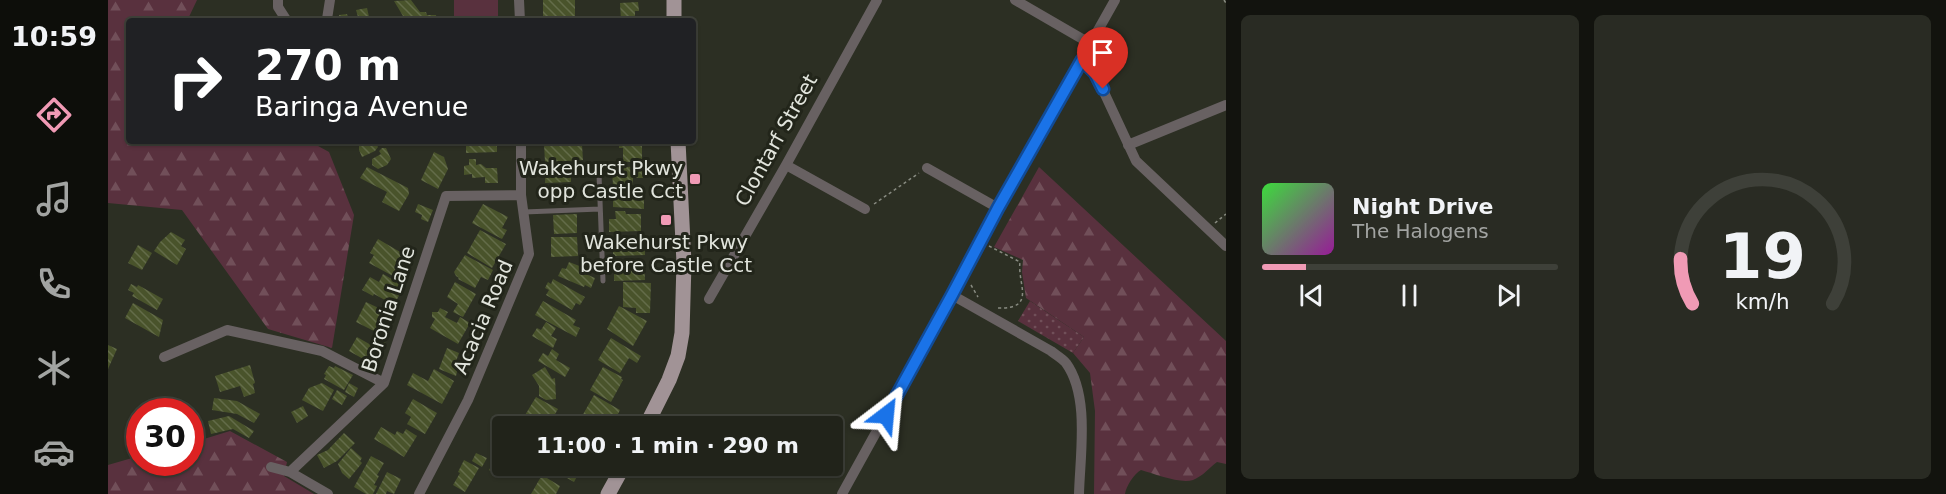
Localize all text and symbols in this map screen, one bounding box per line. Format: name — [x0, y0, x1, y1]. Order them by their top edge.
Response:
text: 10:59 — [11, 21, 97, 52]
pin — [1077, 27, 1128, 89]
icon: arrive — [1086, 36, 1119, 69]
text: 270 m — [255, 41, 401, 90]
icon: right — [156, 42, 234, 120]
street label: Clontarf Street — [730, 70, 822, 210]
text: Baringa Avenue — [255, 91, 468, 122]
icon: directions — [33, 94, 75, 136]
place label: Wakehurst Pkwy opp Castle Cct — [519, 156, 683, 203]
marker: Wakehurst Pkwy opp Castle Cct — [688, 172, 702, 186]
icon: music — [33, 178, 75, 220]
text: Night Drive — [1352, 194, 1493, 219]
marker: Wakehurst Pkwy before Castle Cct — [659, 213, 673, 227]
text: The Halogens — [1352, 219, 1489, 243]
text: 19 — [1719, 220, 1806, 293]
place label: Wakehurst Pkwy before Castle Cct — [580, 230, 752, 277]
street label: Boronia Lane — [356, 243, 420, 375]
street label: Acacia Road — [448, 256, 518, 378]
icon: phone — [33, 263, 75, 305]
icon: previous — [1295, 279, 1328, 312]
icon: pause — [1393, 279, 1426, 312]
icon: next — [1492, 279, 1525, 312]
text: km/h — [1735, 289, 1789, 314]
icon: climate — [33, 347, 75, 389]
position arrow — [854, 383, 918, 447]
speed limit sign: 30 — [126, 398, 204, 476]
icon: car — [33, 431, 75, 473]
text: 11:00 · 1 min · 290 m — [536, 433, 799, 458]

